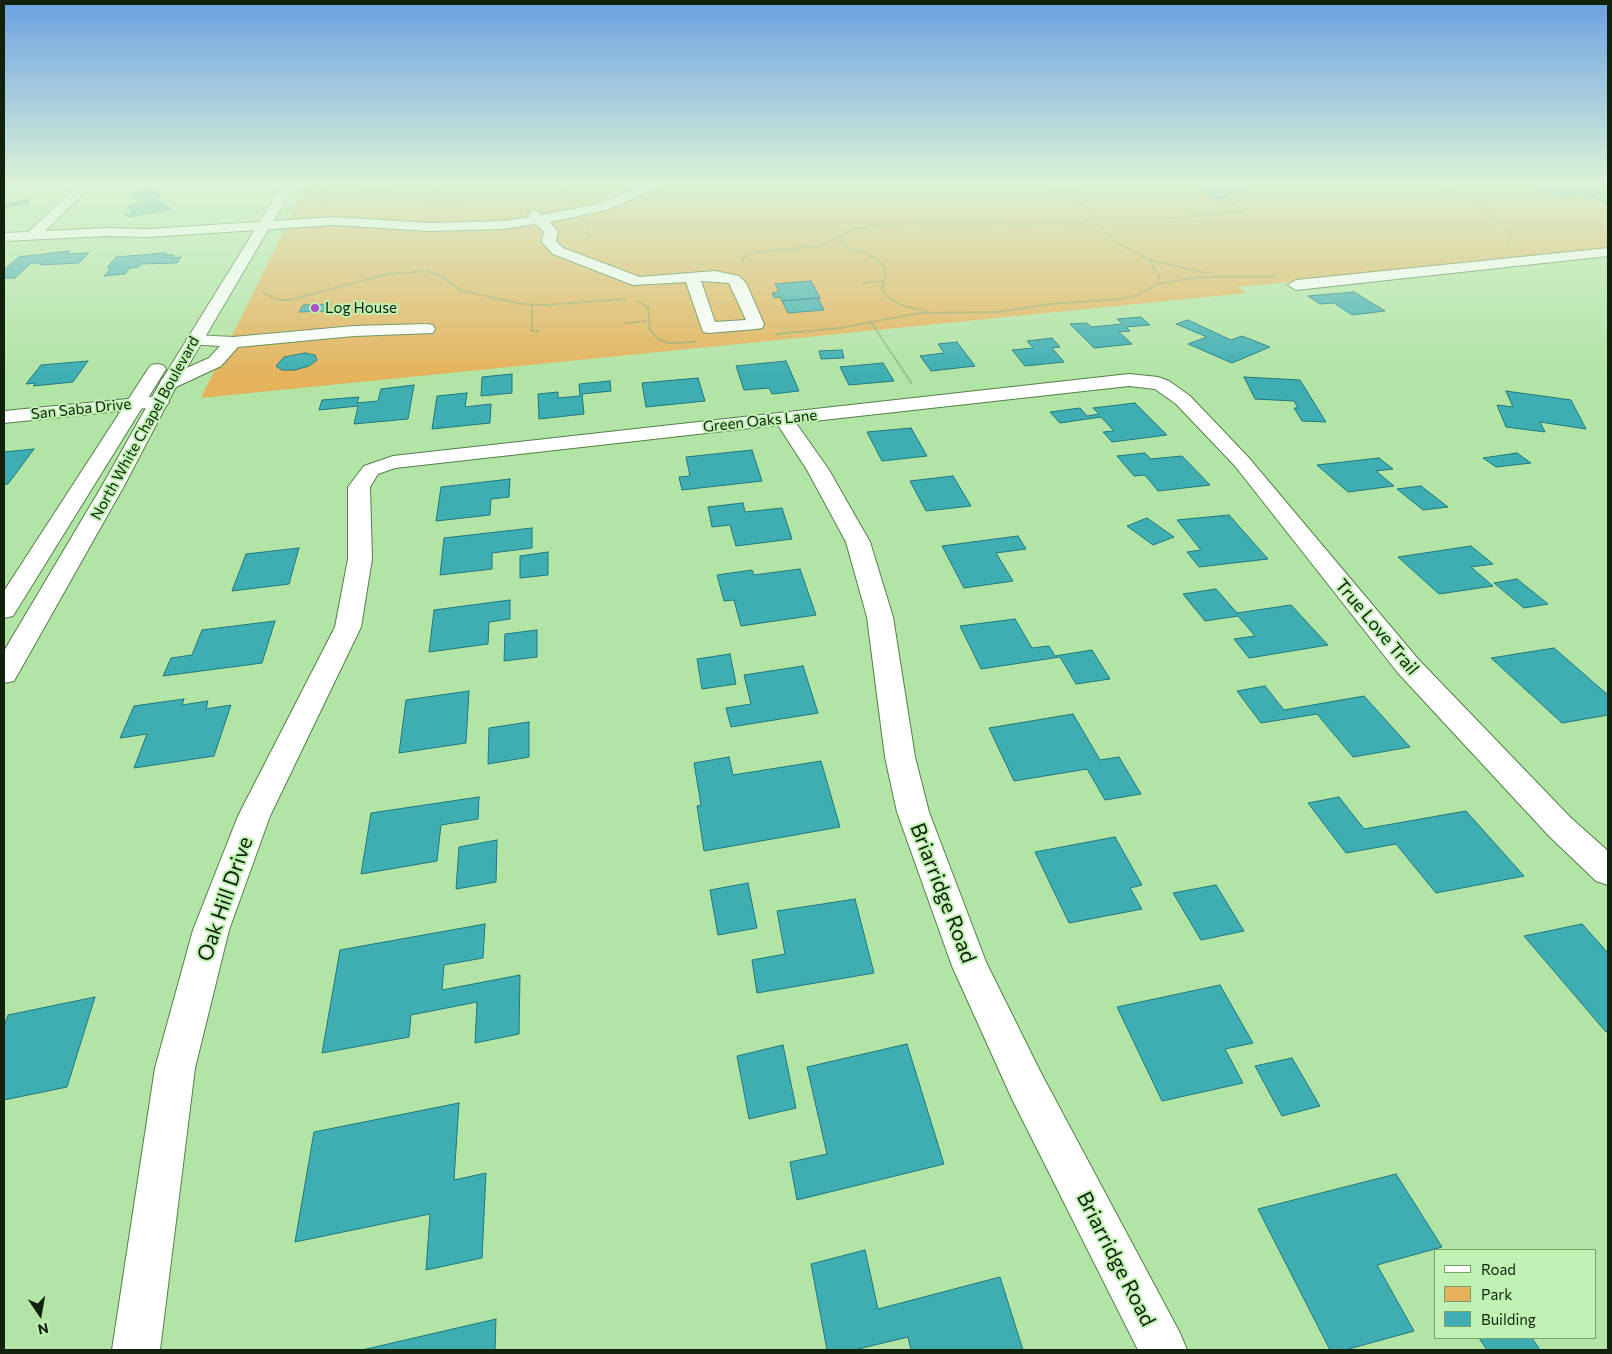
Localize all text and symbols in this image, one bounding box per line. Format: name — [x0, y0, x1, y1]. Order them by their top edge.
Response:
place label: Log House — [325, 299, 397, 317]
marker: Log House — [309, 302, 321, 314]
street label: North White Chapel Boulevard — [87, 333, 203, 523]
street label: San Saba Drive — [30, 395, 132, 423]
street label: Green Oaks Lane — [702, 406, 818, 436]
street label: True Love Trail — [1331, 575, 1423, 679]
street label: Briarridge Road — [905, 819, 981, 967]
street label: Oak Hill Drive — [192, 833, 258, 965]
street label: Briarridge Road — [1071, 1187, 1161, 1331]
legend — [1434, 1249, 1597, 1339]
text: Road — [1481, 1260, 1516, 1278]
text: Park — [1481, 1285, 1512, 1303]
north arrow — [15, 1289, 65, 1339]
text: Building — [1481, 1310, 1536, 1328]
text: N — [36, 1320, 50, 1339]

